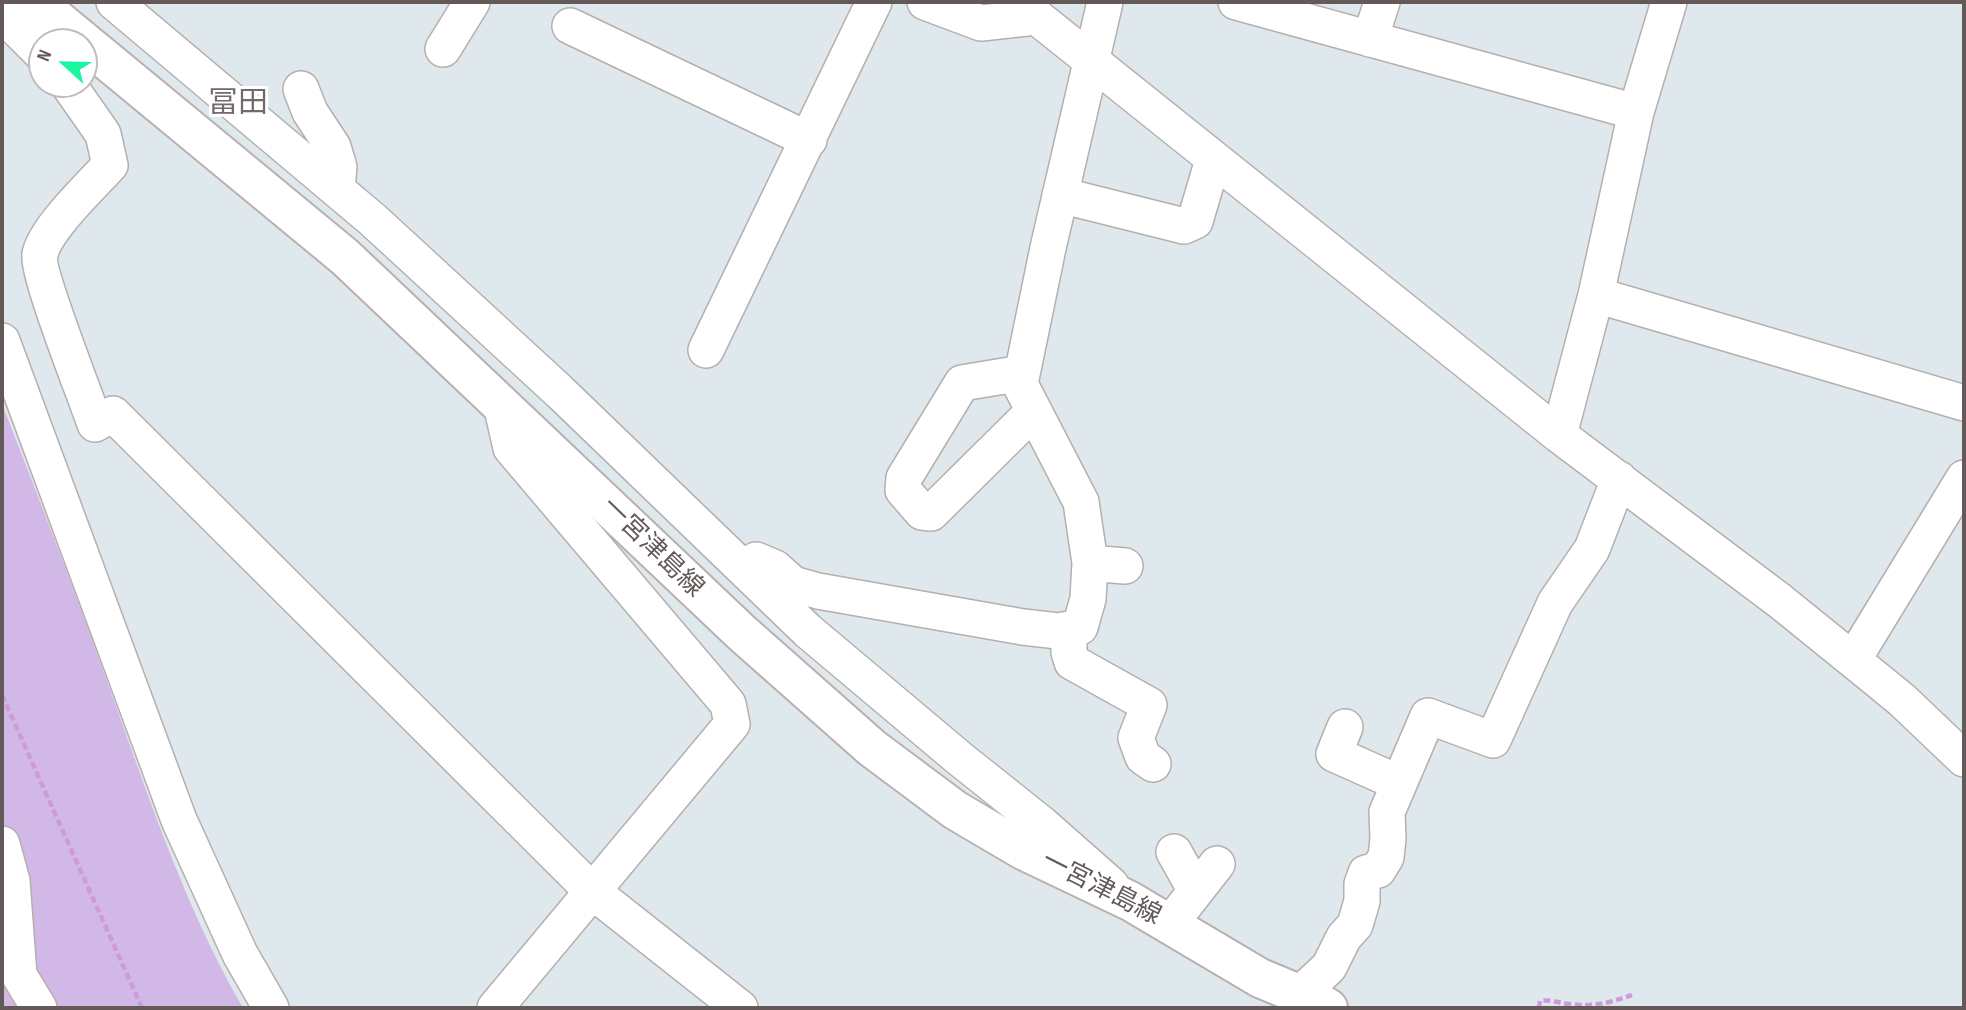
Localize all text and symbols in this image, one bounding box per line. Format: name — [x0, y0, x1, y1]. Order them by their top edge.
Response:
north arrow — [28, 28, 98, 98]
text: N — [32, 47, 57, 65]
district label: 冨田 — [208, 86, 268, 122]
street label: 一宮津島線 — [594, 492, 710, 604]
street label: 一宮津島線 — [1036, 846, 1166, 932]

